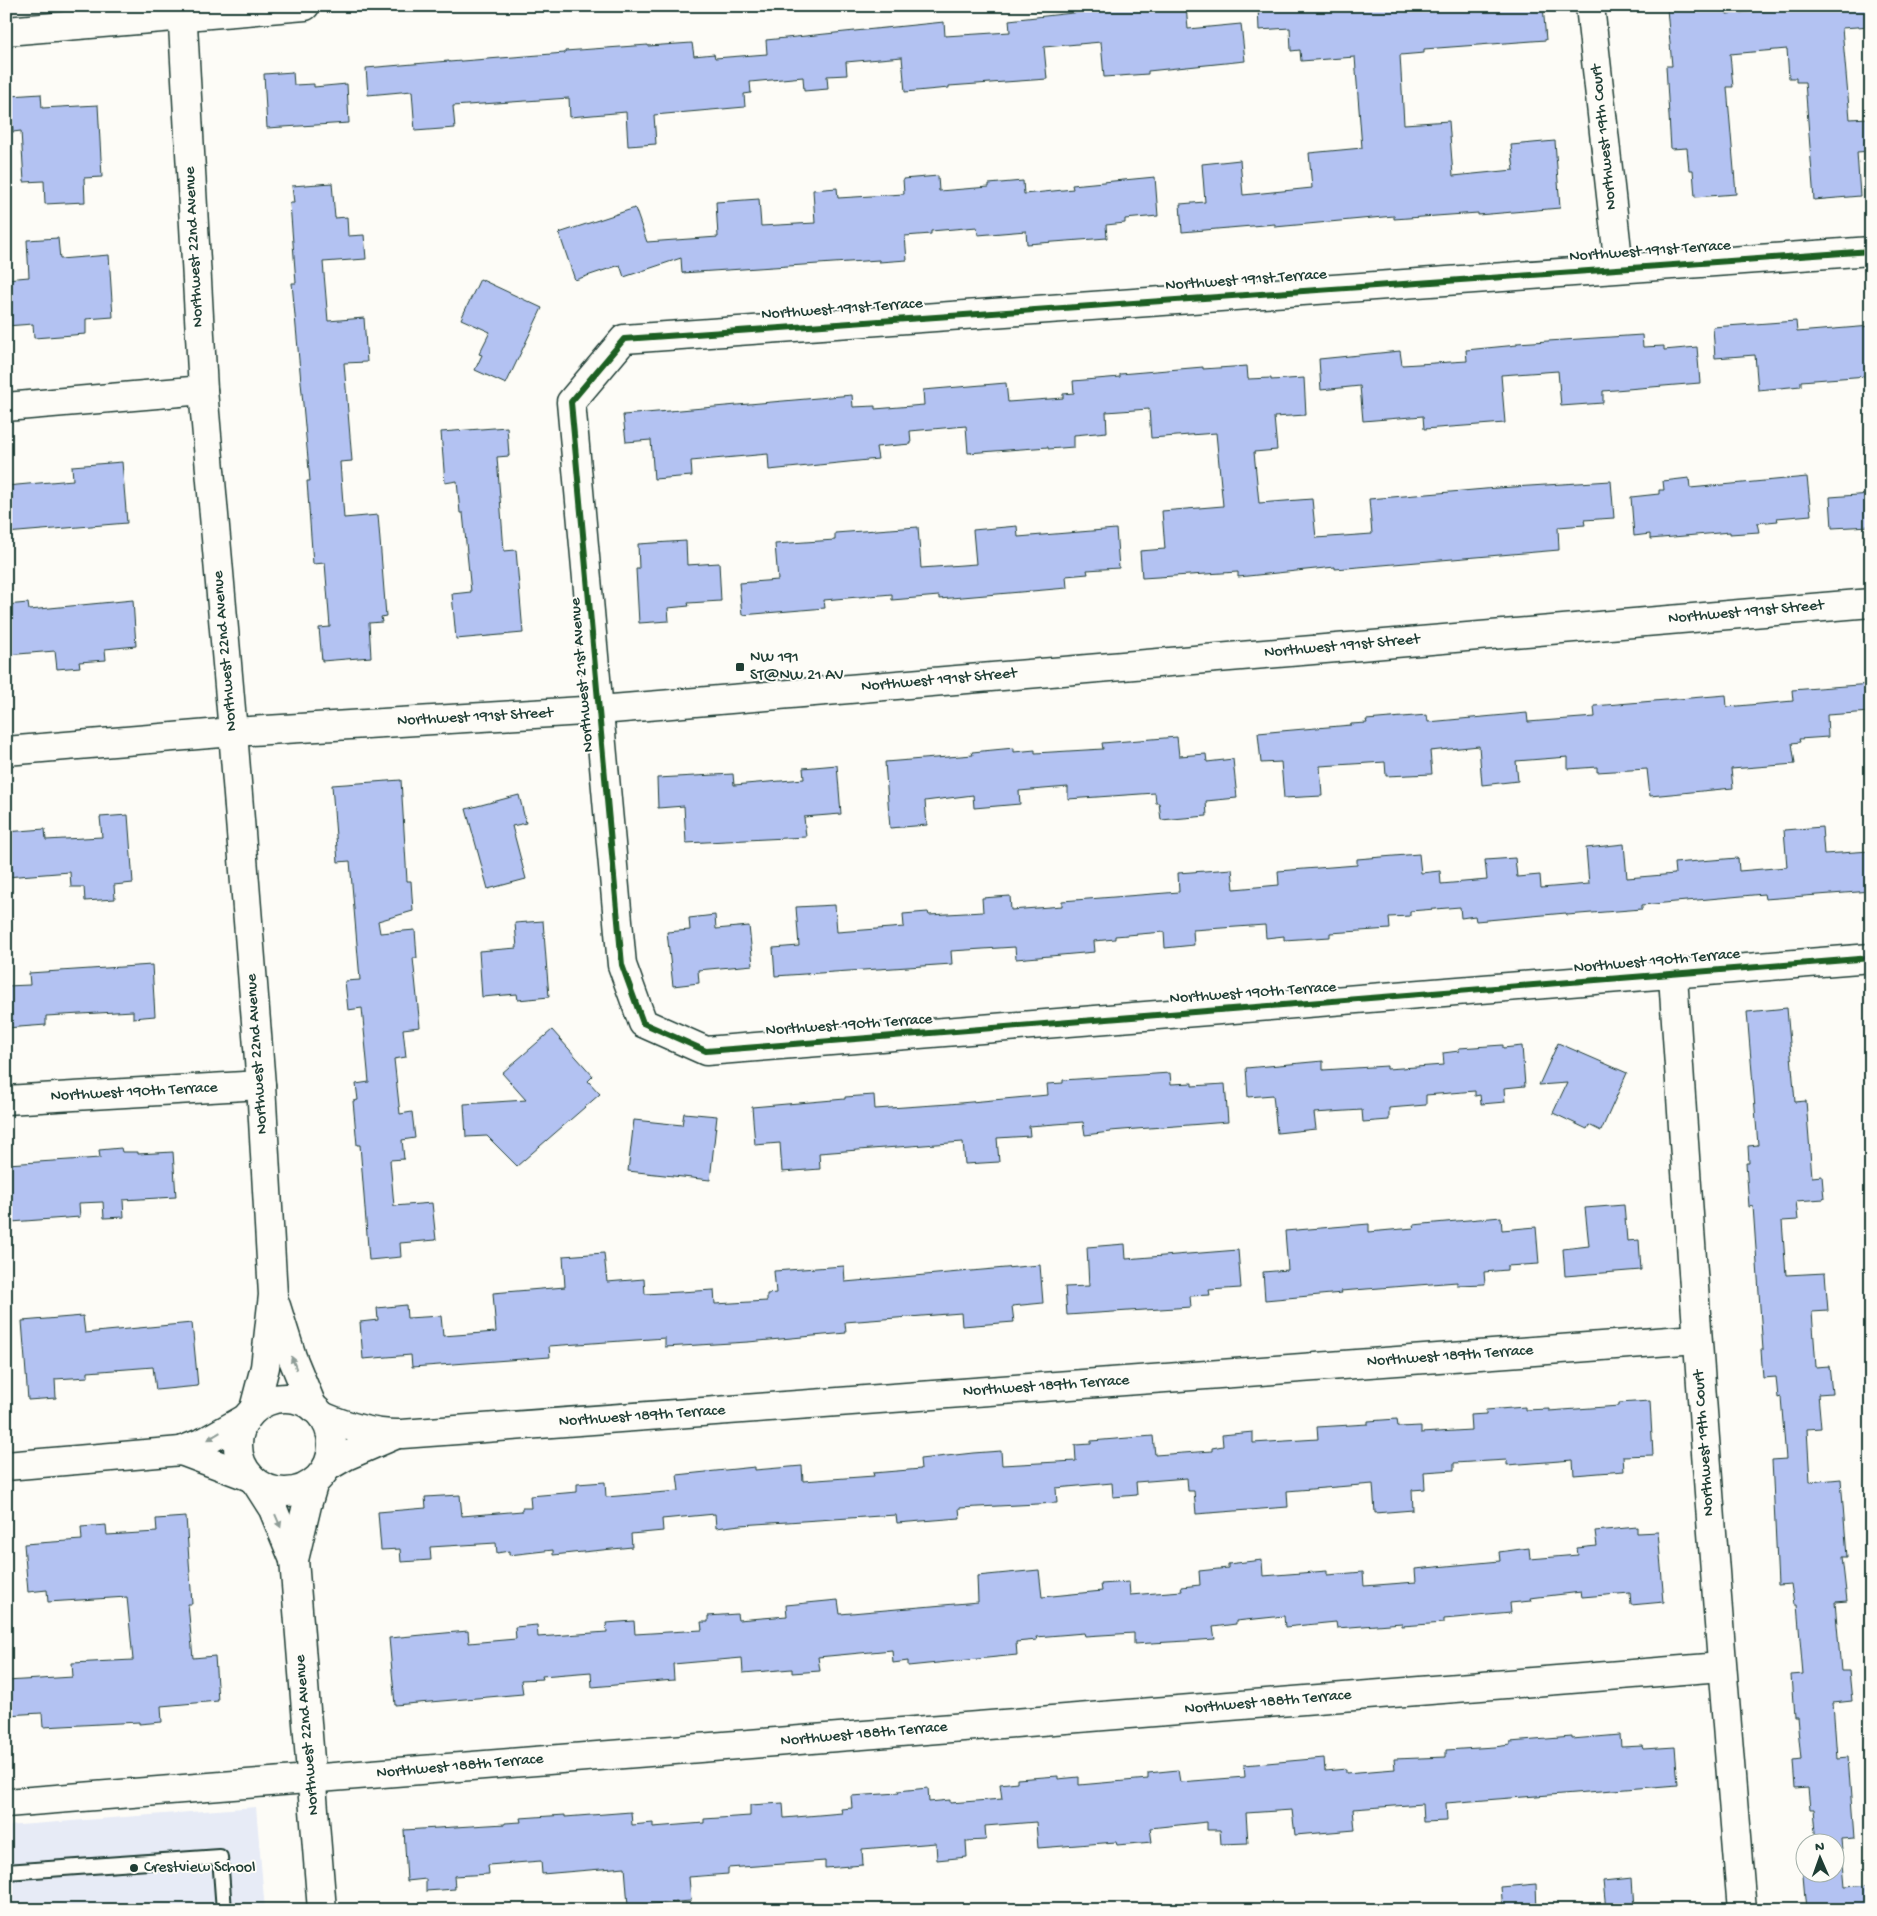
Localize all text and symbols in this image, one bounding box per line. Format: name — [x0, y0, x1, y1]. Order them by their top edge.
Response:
street label: Northwest 19th Court — [1588, 62, 1622, 211]
street label: Northwest 22nd Avenue — [181, 165, 209, 328]
street label: Northwest 191st Terrace — [1569, 237, 1732, 267]
street label: Northwest 191st Terrace — [1165, 266, 1328, 296]
street label: Northwest 191st Terrace — [761, 295, 924, 325]
street label: Northwest 22nd Avenue — [209, 569, 242, 732]
street label: Northwest 21st Avenue — [567, 596, 599, 753]
street label: Northwest 191st Street — [1667, 597, 1826, 629]
street label: Northwest 191st Street — [1263, 631, 1422, 663]
place label: NW 191 ST@NW 21 AV — [750, 649, 844, 686]
marker: NW 191 ST@NW 21 AV — [734, 661, 746, 673]
street label: Northwest 191st Street — [860, 665, 1019, 697]
street label: Northwest 191st Street — [397, 704, 555, 732]
street label: Northwest 190th Terrace — [1573, 945, 1742, 979]
street label: Northwest 22nd Avenue — [243, 972, 273, 1135]
street label: Northwest 190th Terrace — [1169, 979, 1338, 1009]
street label: Northwest 190th Terrace — [765, 1011, 934, 1041]
street label: Northwest 190th Terrace — [50, 1079, 219, 1107]
street label: Northwest 189th Terrace — [1366, 1342, 1535, 1372]
one-way arrow — [290, 1355, 298, 1370]
street label: Northwest 19th Court — [1690, 1368, 1720, 1517]
street label: Northwest 189th Terrace — [962, 1372, 1131, 1402]
street label: Northwest 189th Terrace — [558, 1402, 727, 1432]
one-way arrow — [207, 1432, 220, 1441]
one-way arrow — [274, 1514, 282, 1529]
street label: Northwest 22nd Avenue — [291, 1653, 324, 1816]
street label: Northwest 188th Terrace — [1184, 1686, 1353, 1720]
street label: Northwest 188th Terrace — [780, 1718, 949, 1752]
street label: Northwest 188th Terrace — [376, 1750, 545, 1784]
north arrow — [1794, 1834, 1844, 1884]
text: N — [1815, 1839, 1824, 1856]
place label: Crestview School — [144, 1859, 256, 1878]
marker: Crestview School — [128, 1862, 140, 1874]

